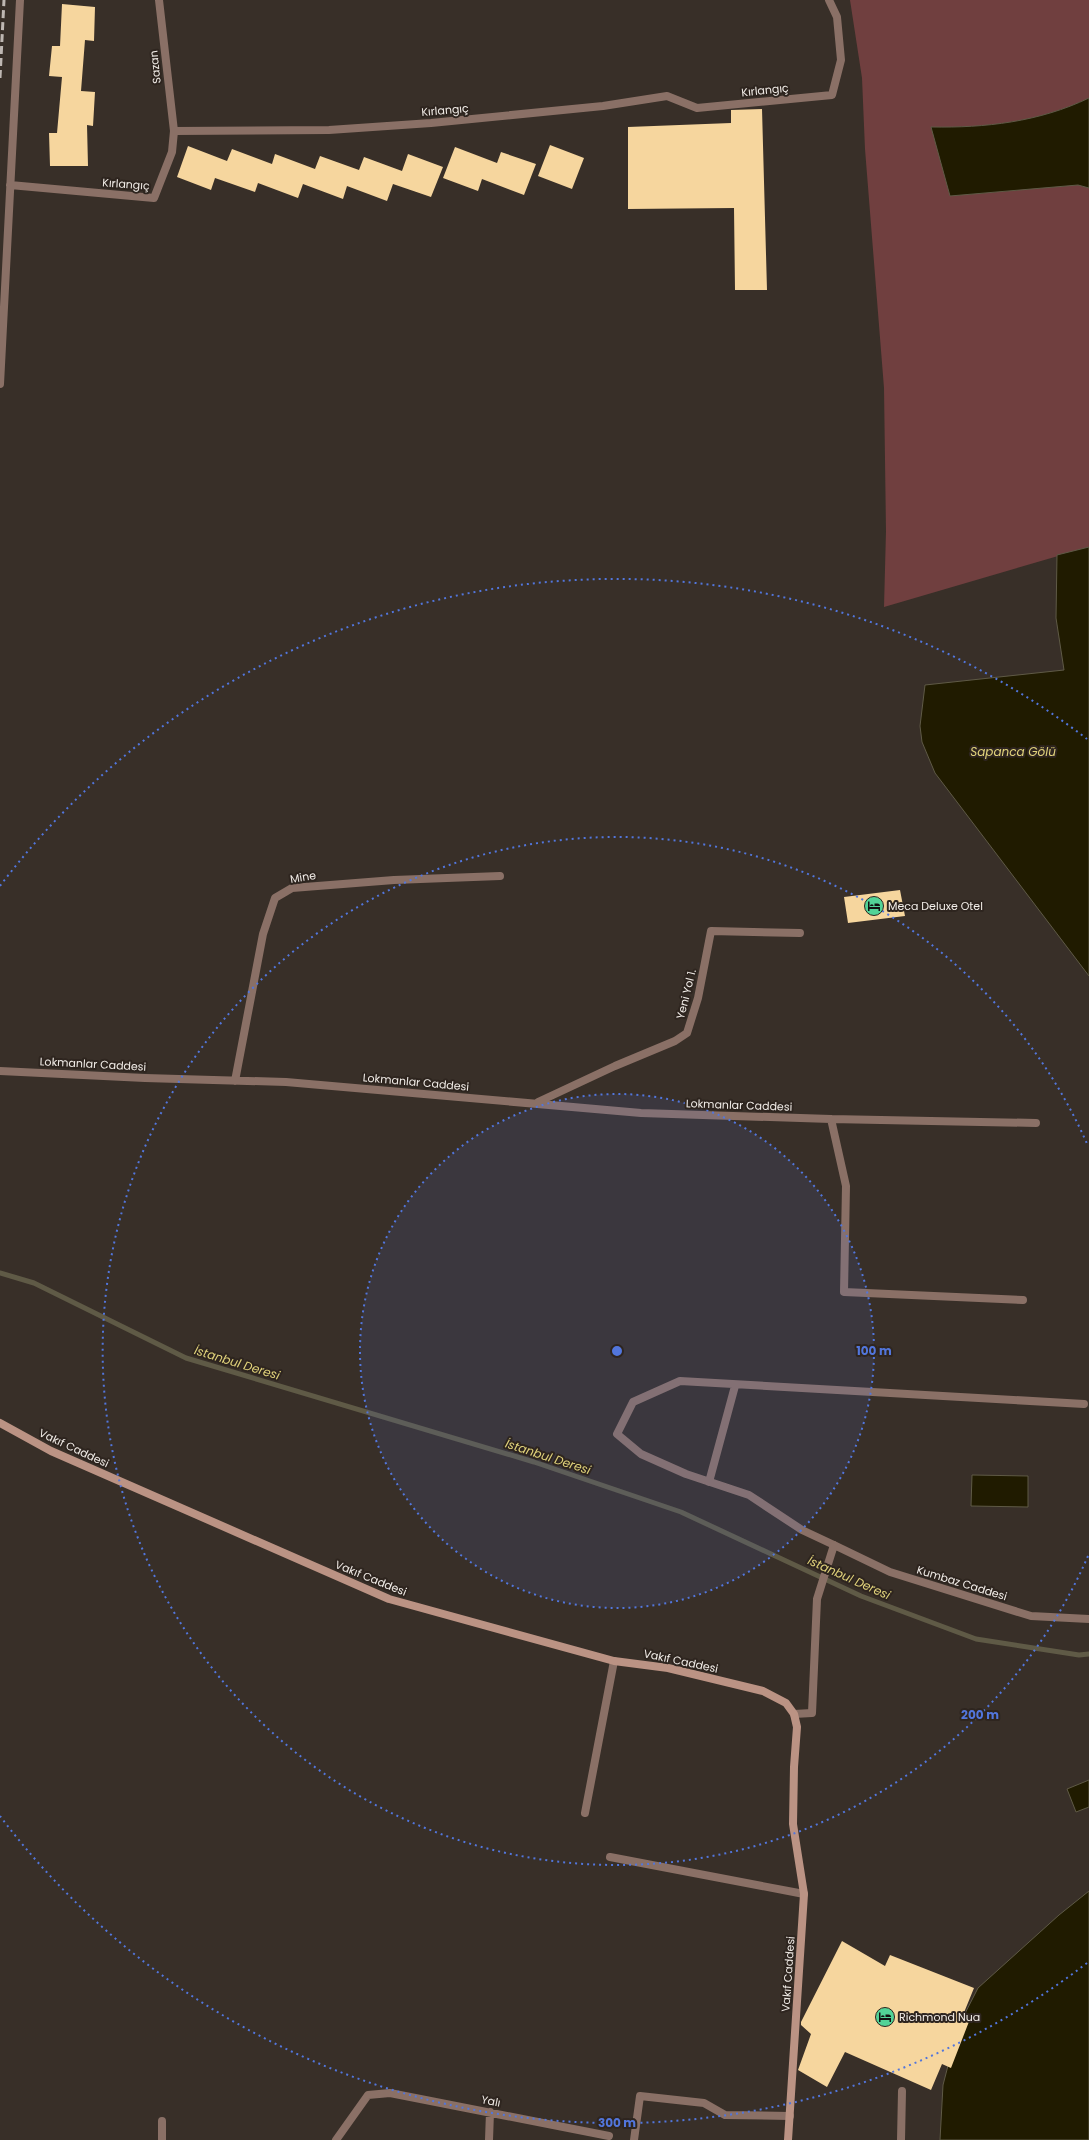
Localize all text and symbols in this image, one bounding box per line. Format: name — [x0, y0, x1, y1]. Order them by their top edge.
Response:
street label: Sazan — [145, 50, 165, 84]
street label: Kırlangıç — [741, 80, 790, 100]
street label: Kırlangıç — [421, 100, 470, 120]
street label: Kırlangıç — [102, 174, 151, 194]
water label: Sapanca Gölü — [970, 743, 1056, 760]
street label: Mine — [289, 867, 317, 887]
hotel icon: Meca Deluxe Otel — [863, 895, 885, 917]
place label: Meca Deluxe Otel — [888, 898, 983, 914]
street label: Yeni Yol 1. — [672, 967, 700, 1021]
street label: Lokmanlar Caddesi — [39, 1053, 147, 1075]
street label: Lokmanlar Caddesi — [362, 1069, 470, 1095]
street label: Lokmanlar Caddesi — [685, 1095, 793, 1115]
water label: İstanbul Deresi — [192, 1341, 283, 1384]
text: 100 m — [856, 1342, 892, 1359]
centre of rings — [610, 1344, 624, 1358]
street label: Vakıf Caddesi — [36, 1425, 112, 1471]
water label: İstanbul Deresi — [503, 1435, 594, 1479]
water label: İstanbul Deresi — [805, 1552, 894, 1604]
street label: Vakıf Caddesi — [333, 1556, 409, 1600]
street label: Kumbaz Caddesi — [915, 1562, 1009, 1604]
street label: Vakıf Caddesi — [642, 1645, 720, 1677]
text: 200 m — [961, 1706, 999, 1723]
street label: Vakıf Caddesi — [777, 1935, 799, 2012]
hotel icon: Richmond Nua — [874, 2006, 896, 2028]
place label: Richmond Nua — [899, 2009, 980, 2025]
street label: Yalı — [480, 2091, 502, 2111]
text: 300 m — [598, 2114, 636, 2131]

